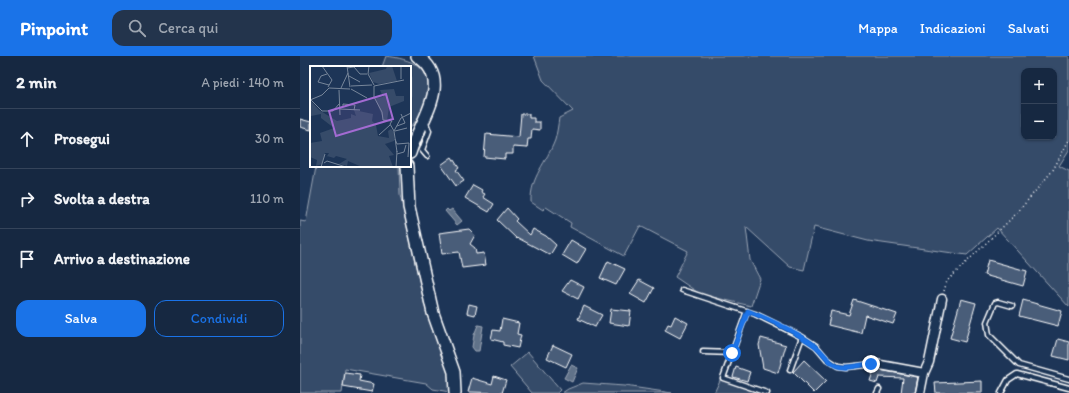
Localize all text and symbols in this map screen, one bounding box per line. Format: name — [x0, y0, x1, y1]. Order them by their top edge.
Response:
search box — [112, 10, 392, 46]
text: Pinpoint — [20, 17, 88, 40]
icon: search — [126, 17, 148, 39]
text: Cerca qui — [158, 19, 218, 37]
text: Mappa — [858, 20, 898, 37]
text: Indicazioni — [920, 20, 986, 37]
text: Salvati — [1008, 20, 1049, 37]
inset map — [310, 66, 411, 167]
map controls — [1021, 68, 1057, 140]
button: + — [1021, 68, 1057, 104]
text: 2 min — [16, 72, 56, 92]
text: A piedi · 140 m — [201, 75, 284, 90]
button: − — [1021, 104, 1057, 140]
icon: ahead — [16, 128, 38, 150]
text: Prosegui — [54, 130, 110, 148]
text: 30 m — [255, 131, 284, 146]
icon: right — [16, 188, 38, 210]
text: Svolta a destra — [54, 190, 150, 208]
text: 110 m — [250, 191, 284, 206]
icon: arrive — [16, 248, 38, 270]
text: Arrivo a destinazione — [54, 250, 190, 268]
button: Salva — [16, 300, 146, 337]
button: Condividi — [154, 300, 284, 337]
route start — [723, 344, 741, 362]
route end — [862, 355, 880, 373]

